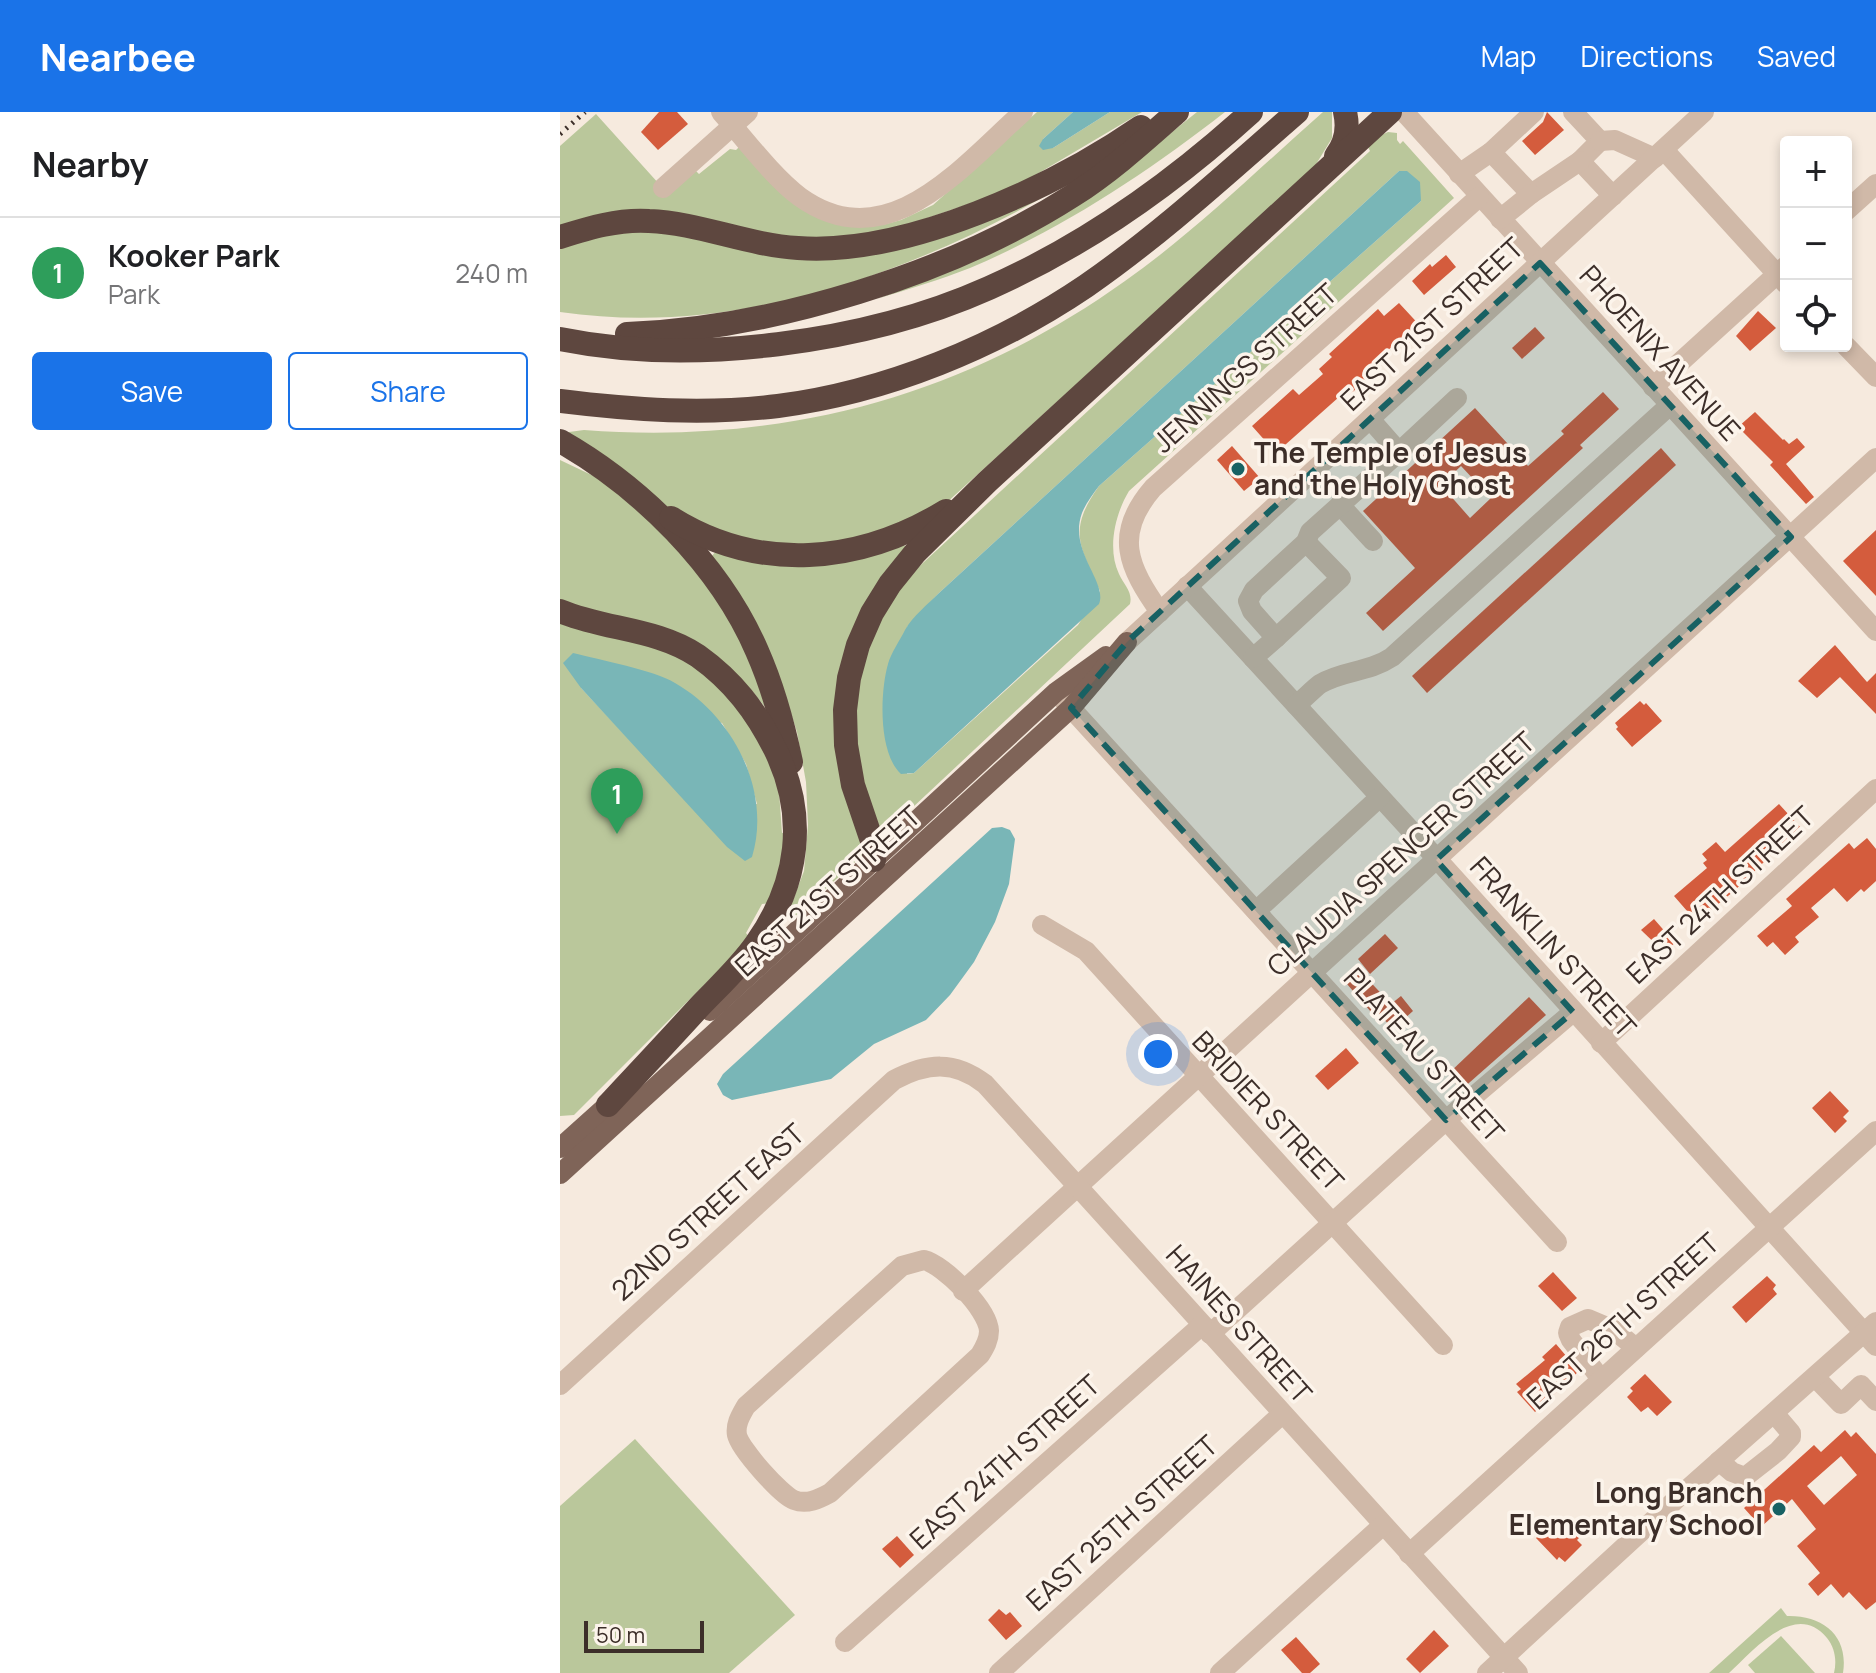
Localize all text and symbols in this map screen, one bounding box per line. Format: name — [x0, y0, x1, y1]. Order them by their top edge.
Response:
text: Nearbee — [40, 30, 196, 82]
text: Map — [1481, 37, 1536, 75]
text: Directions — [1580, 37, 1713, 75]
text: Saved — [1757, 37, 1836, 75]
map controls — [1780, 136, 1852, 352]
button: + — [1780, 136, 1852, 208]
text: Nearby — [32, 141, 148, 187]
button: − — [1780, 208, 1852, 280]
street label: EAST 21ST STREET — [1331, 228, 1531, 418]
text: Kooker Park — [108, 235, 279, 276]
text: 1 — [52, 255, 64, 291]
text: 240 m — [455, 255, 528, 291]
street label: PHOENIX AVENUE — [1572, 256, 1750, 448]
street label: JENNINGS STREET — [1144, 274, 1345, 460]
text: Park — [108, 276, 160, 312]
button: locate — [1780, 280, 1852, 352]
button: Save — [32, 352, 272, 430]
button: Share — [288, 352, 528, 430]
place label: The Temple of Jesus and the Holy Ghost — [1254, 433, 1527, 503]
marker: The Temple of Jesus and the Holy Ghost — [1229, 460, 1247, 478]
street label: CLAUDIA SPENCER STREET — [1258, 722, 1543, 984]
pin: 1 — [591, 768, 643, 834]
street label: EAST 21ST STREET — [726, 796, 929, 984]
street label: EAST 24TH STREET — [1617, 797, 1822, 991]
street label: FRANKLIN STREET — [1462, 848, 1645, 1045]
street label: PLATEAU STREET — [1336, 959, 1514, 1150]
street label: BRIDIER STREET — [1185, 1022, 1353, 1199]
your location — [1138, 1034, 1178, 1074]
street label: 22ND STREET EAST — [603, 1114, 812, 1308]
street label: EAST 26TH STREET — [1518, 1223, 1727, 1417]
street label: HAINES STREET — [1158, 1236, 1321, 1411]
street label: EAST 24TH STREET — [901, 1365, 1108, 1557]
street label: EAST 25TH STREET — [1017, 1426, 1226, 1619]
place label: Long Branch Elementary School — [1509, 1473, 1763, 1543]
marker: Long Branch Elementary School — [1770, 1500, 1788, 1518]
scale bar — [584, 1617, 704, 1653]
text: 50 m — [596, 1620, 645, 1650]

